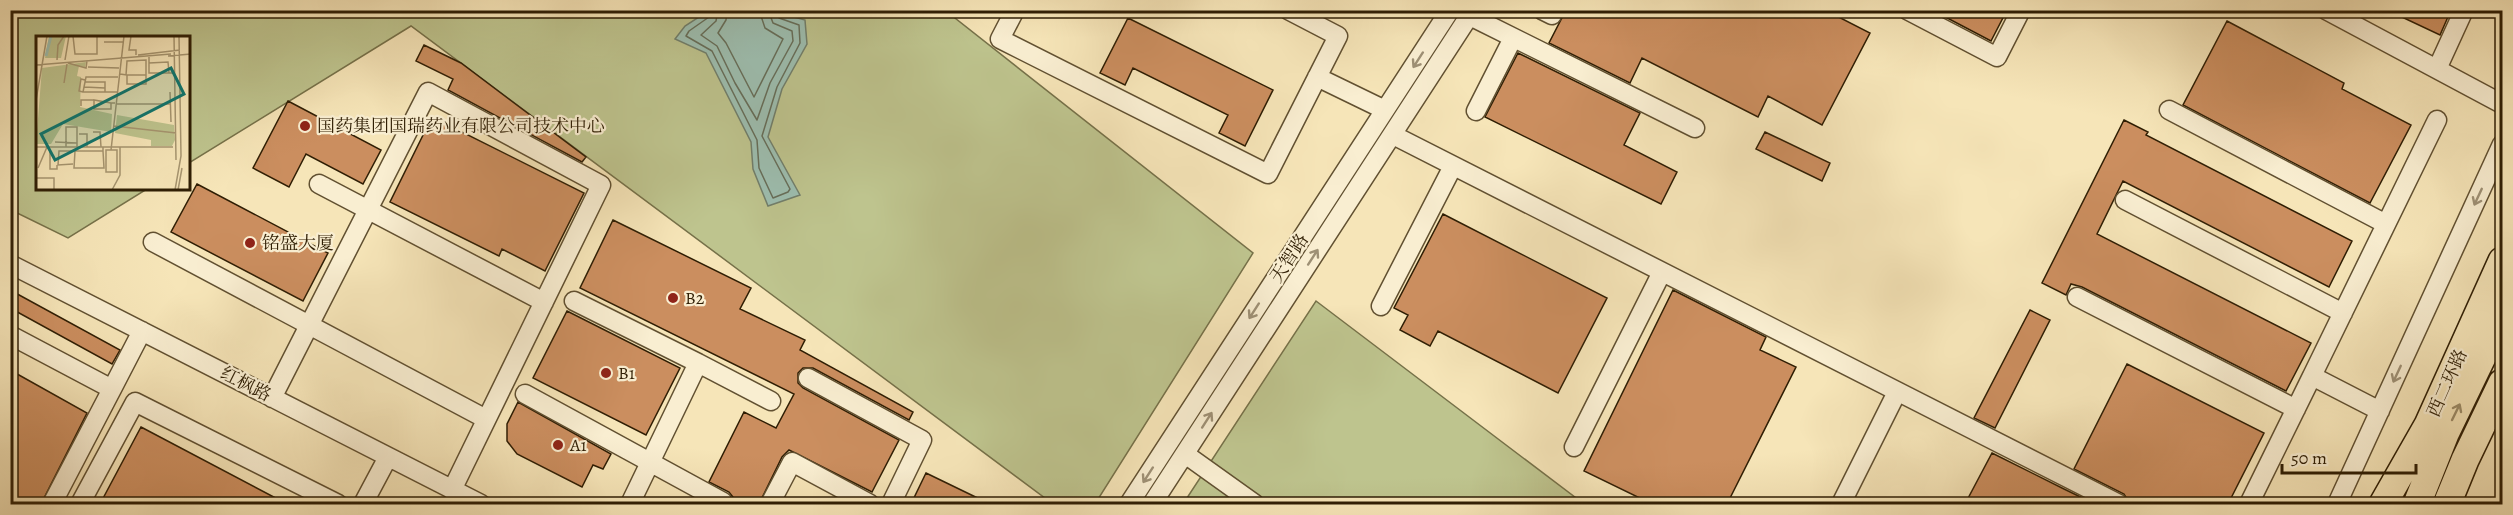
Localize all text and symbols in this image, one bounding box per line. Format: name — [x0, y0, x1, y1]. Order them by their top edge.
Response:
inset map — [36, 36, 190, 190]
one-way arrow — [1412, 51, 1424, 67]
place label: 国药集团国瑞药业有限公司技术中心 — [317, 114, 605, 138]
marker: 国药集团国瑞药业有限公司技术中心 — [298, 119, 312, 133]
one-way arrow — [2472, 188, 2484, 206]
street label: 天智路 — [1264, 229, 1314, 287]
place label: 铭盛大厦 — [262, 231, 334, 255]
marker: 铭盛大厦 — [243, 236, 257, 250]
one-way arrow — [1308, 249, 1320, 266]
place label: B2 — [685, 286, 705, 310]
marker: B2 — [666, 291, 680, 305]
one-way arrow — [1248, 302, 1260, 319]
street label: 西二环路 — [2421, 345, 2473, 421]
street label: 红枫路 — [216, 361, 276, 407]
place label: B1 — [618, 361, 635, 385]
one-way arrow — [2391, 365, 2402, 383]
marker: B1 — [599, 366, 613, 380]
one-way arrow — [2451, 403, 2462, 421]
one-way arrow — [1201, 412, 1213, 429]
place label: A1 — [569, 433, 587, 457]
scale bar — [2282, 437, 2416, 475]
marker: A1 — [551, 438, 565, 452]
text: 50 m — [2291, 446, 2327, 470]
one-way arrow — [1142, 466, 1154, 482]

